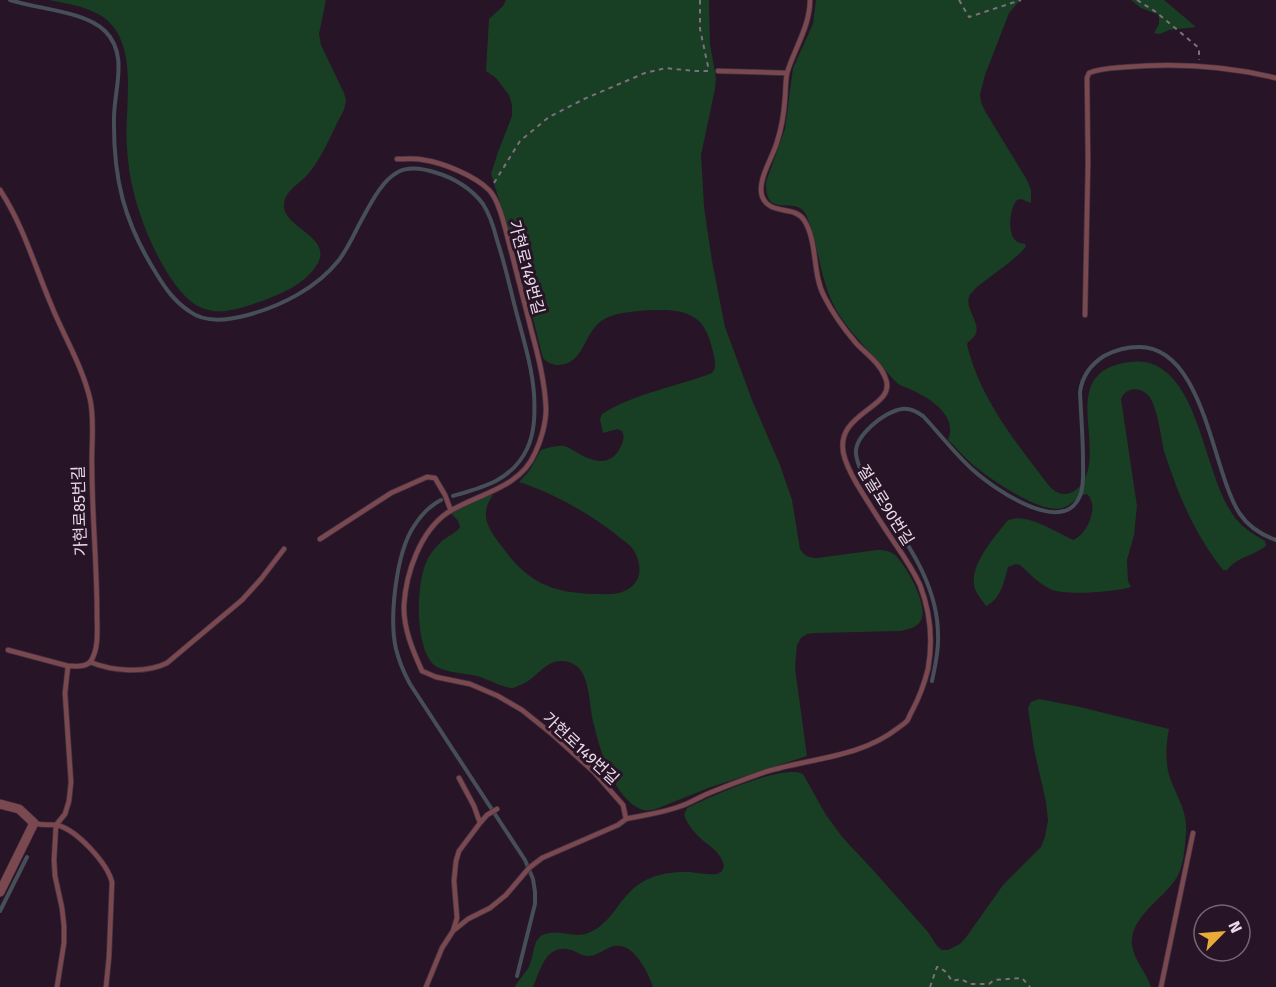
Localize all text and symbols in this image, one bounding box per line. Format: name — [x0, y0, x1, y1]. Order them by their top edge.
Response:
street label: 가현로149번길 — [505, 218, 548, 316]
street label: 절골로90번길 — [853, 462, 918, 549]
street label: 가현로85번길 — [68, 465, 91, 557]
street label: 가현로149번길 — [539, 708, 623, 788]
north arrow — [1192, 903, 1252, 963]
text: N — [1224, 918, 1246, 936]

